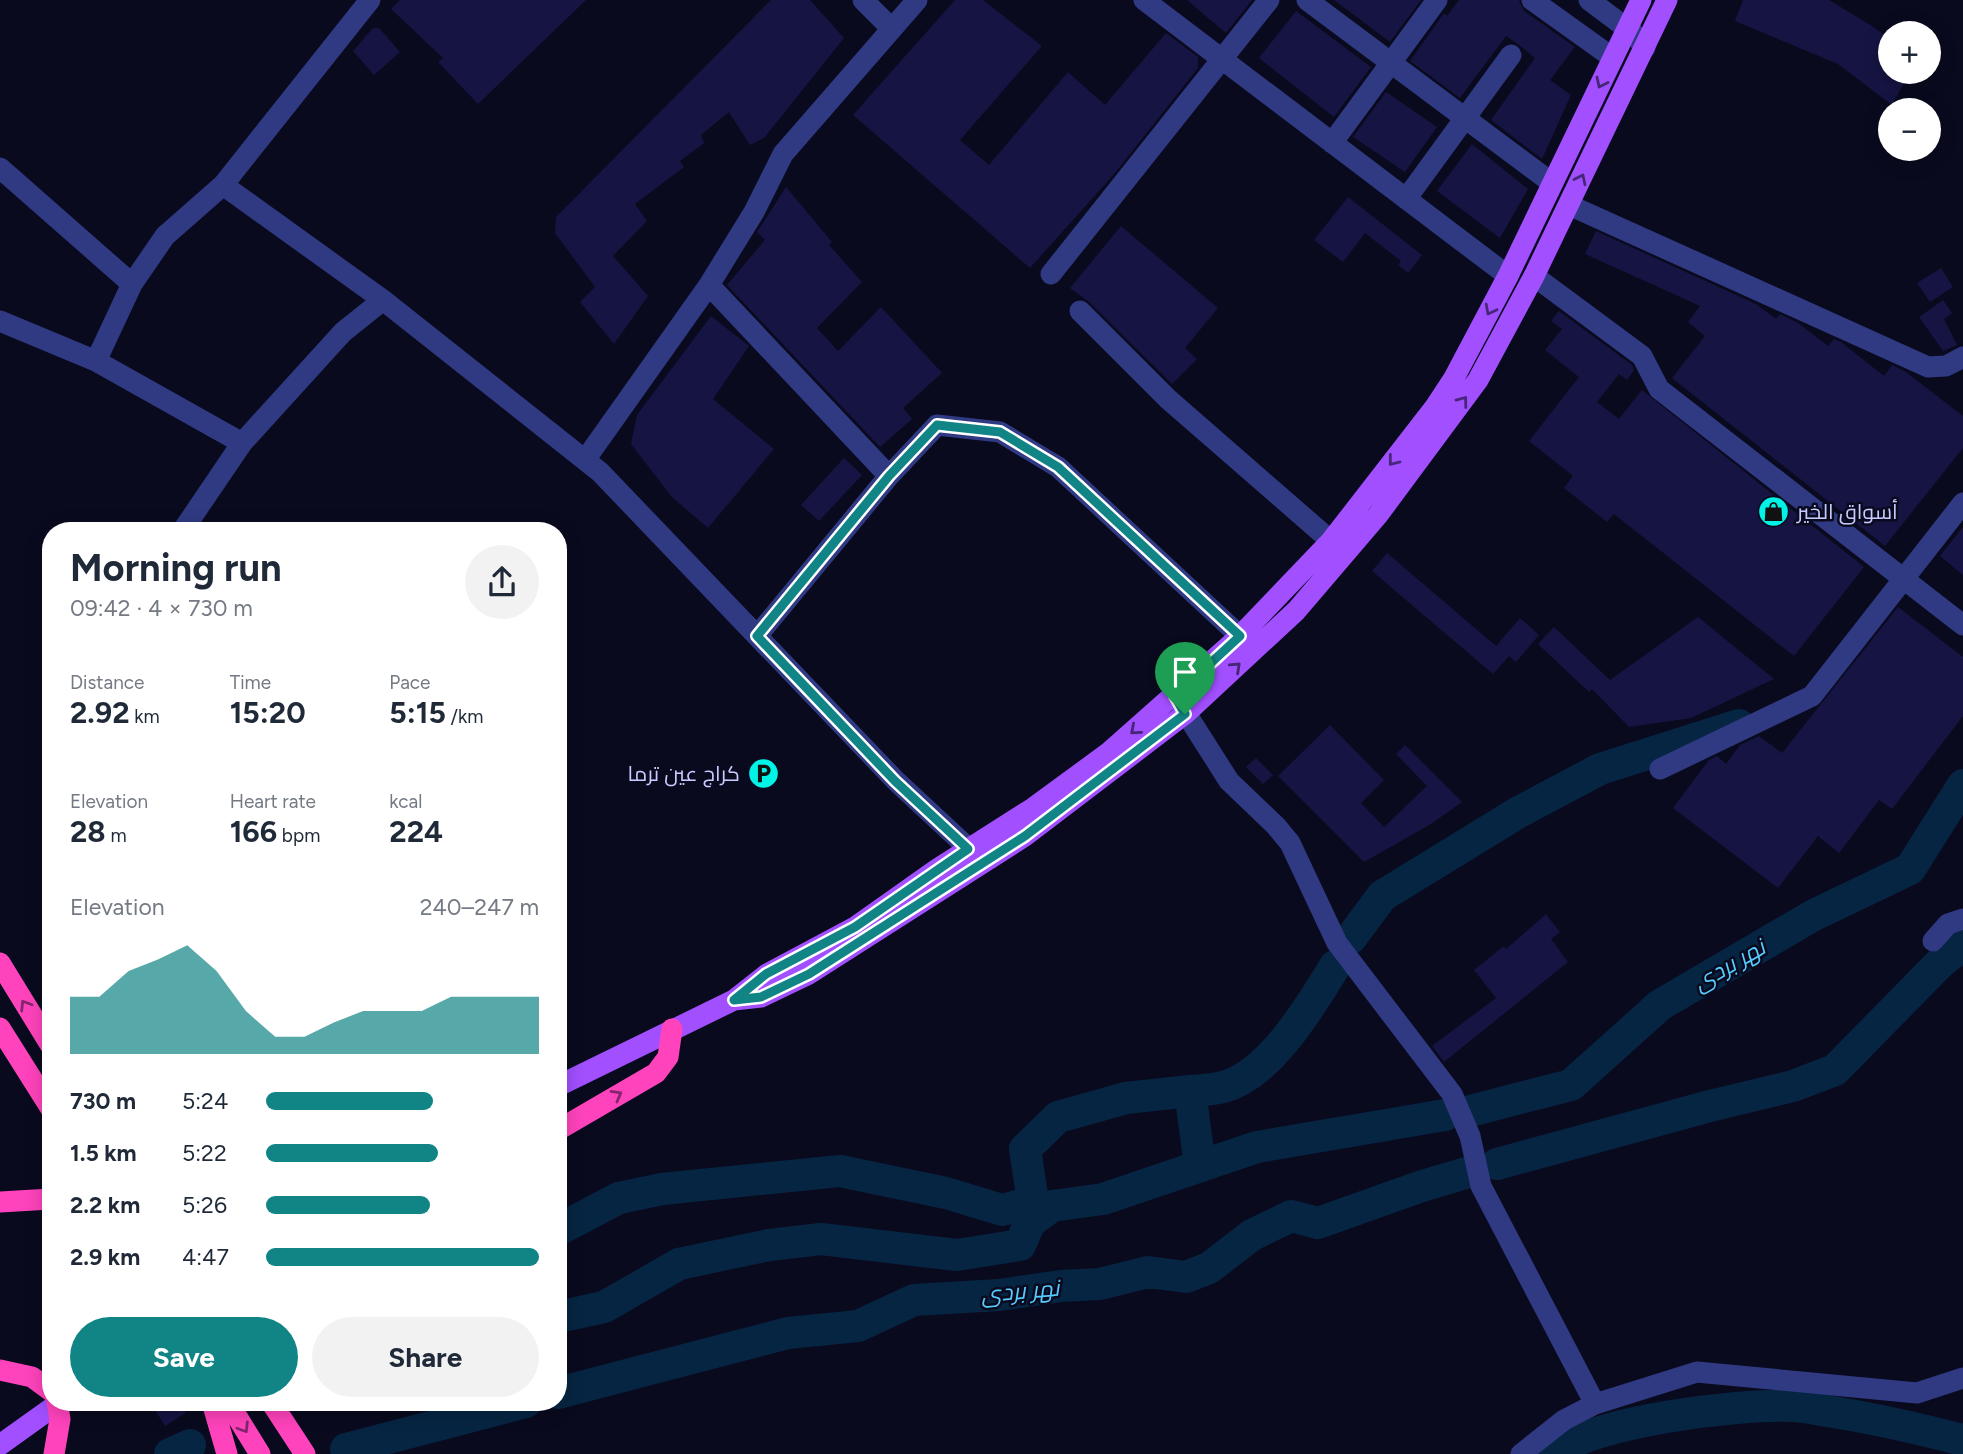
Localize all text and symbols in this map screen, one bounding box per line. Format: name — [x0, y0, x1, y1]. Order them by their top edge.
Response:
map controls — [1878, 21, 1941, 161]
button: + — [1878, 21, 1941, 84]
one-way arrow — [1595, 76, 1609, 88]
button: − — [1878, 98, 1941, 161]
one-way arrow — [1573, 174, 1587, 186]
one-way arrow — [1485, 303, 1499, 315]
one-way arrow — [1455, 396, 1467, 409]
one-way arrow — [1389, 453, 1402, 466]
shop icon: أسواق الخير — [1757, 494, 1791, 528]
place label: أسواق الخير — [1796, 499, 1898, 525]
text: Morning run — [70, 545, 282, 591]
button: share — [465, 545, 539, 619]
text: 09:42 · 4 × 730 m — [70, 594, 253, 622]
pin — [1155, 642, 1215, 714]
icon: arrive — [1166, 653, 1204, 691]
one-way arrow — [1228, 663, 1241, 676]
text: Distance — [70, 671, 144, 694]
text: Time — [230, 671, 271, 694]
text: Pace — [389, 671, 430, 694]
text: 2.92 — [70, 694, 130, 731]
text: 15:20 — [230, 694, 306, 731]
text: 5:15 — [389, 694, 446, 731]
text: km — [130, 705, 160, 728]
text: /km — [446, 705, 483, 728]
one-way arrow — [1130, 722, 1143, 734]
parking icon: كراج عين ترما — [746, 756, 780, 790]
place label: كراج عين ترما — [628, 761, 740, 788]
text: Elevation — [70, 790, 148, 813]
text: Heart rate — [230, 790, 316, 813]
text: kcal — [389, 790, 423, 813]
text: 28 — [70, 813, 106, 850]
text: 166 — [230, 813, 277, 850]
text: 224 — [389, 813, 443, 850]
text: m — [106, 824, 127, 847]
text: bpm — [277, 824, 320, 847]
text: Elevation — [70, 893, 165, 921]
text: 240–247 m — [420, 893, 539, 921]
water label: نهر بردى — [1688, 932, 1773, 997]
one-way arrow — [21, 999, 34, 1012]
text: 730 m — [70, 1087, 136, 1115]
text: 5:24 — [182, 1087, 228, 1115]
one-way arrow — [609, 1090, 622, 1103]
text: 1.5 km — [70, 1139, 137, 1167]
text: 5:22 — [182, 1139, 227, 1167]
text: 2.2 km — [70, 1191, 140, 1219]
text: 5:26 — [182, 1191, 227, 1219]
text: 2.9 km — [70, 1243, 140, 1271]
text: 4:47 — [182, 1243, 229, 1271]
water label: نهر بردى — [980, 1273, 1063, 1308]
button: Save — [70, 1317, 298, 1397]
button: Share — [312, 1317, 539, 1397]
one-way arrow — [236, 1420, 249, 1433]

